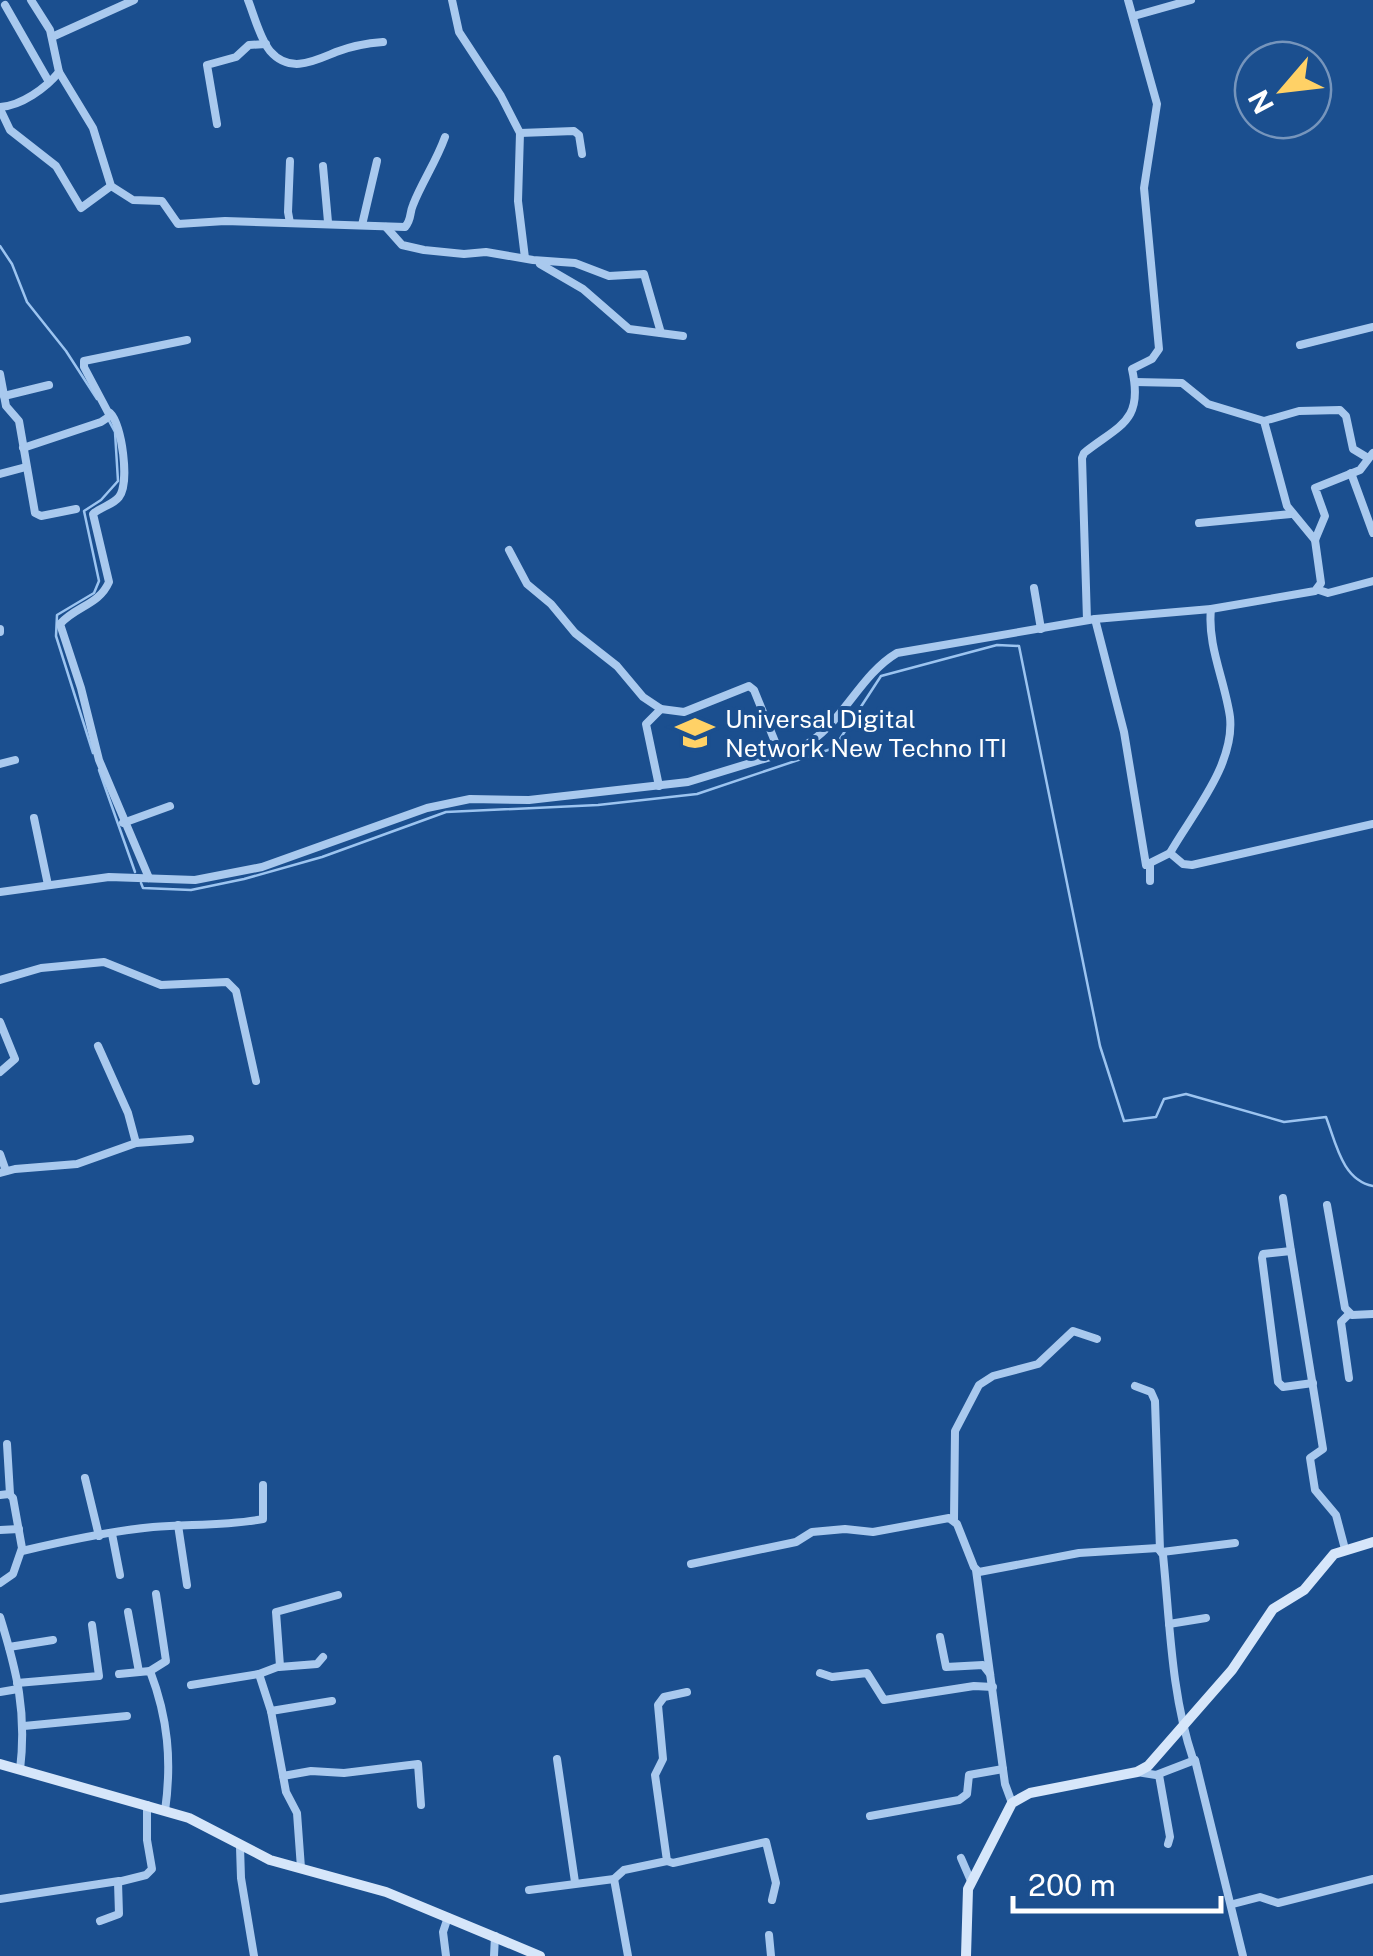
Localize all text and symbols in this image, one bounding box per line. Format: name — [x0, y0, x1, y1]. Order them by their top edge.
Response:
north arrow — [1233, 40, 1333, 140]
text: N — [1241, 85, 1280, 119]
place label: Universal Digital Network New Techno ITI — [725, 704, 1007, 763]
school or university icon: Universal Digital Network New Techno ITI — [674, 712, 716, 754]
scale bar — [1013, 1851, 1220, 1913]
text: 200 m — [1028, 1867, 1116, 1903]

